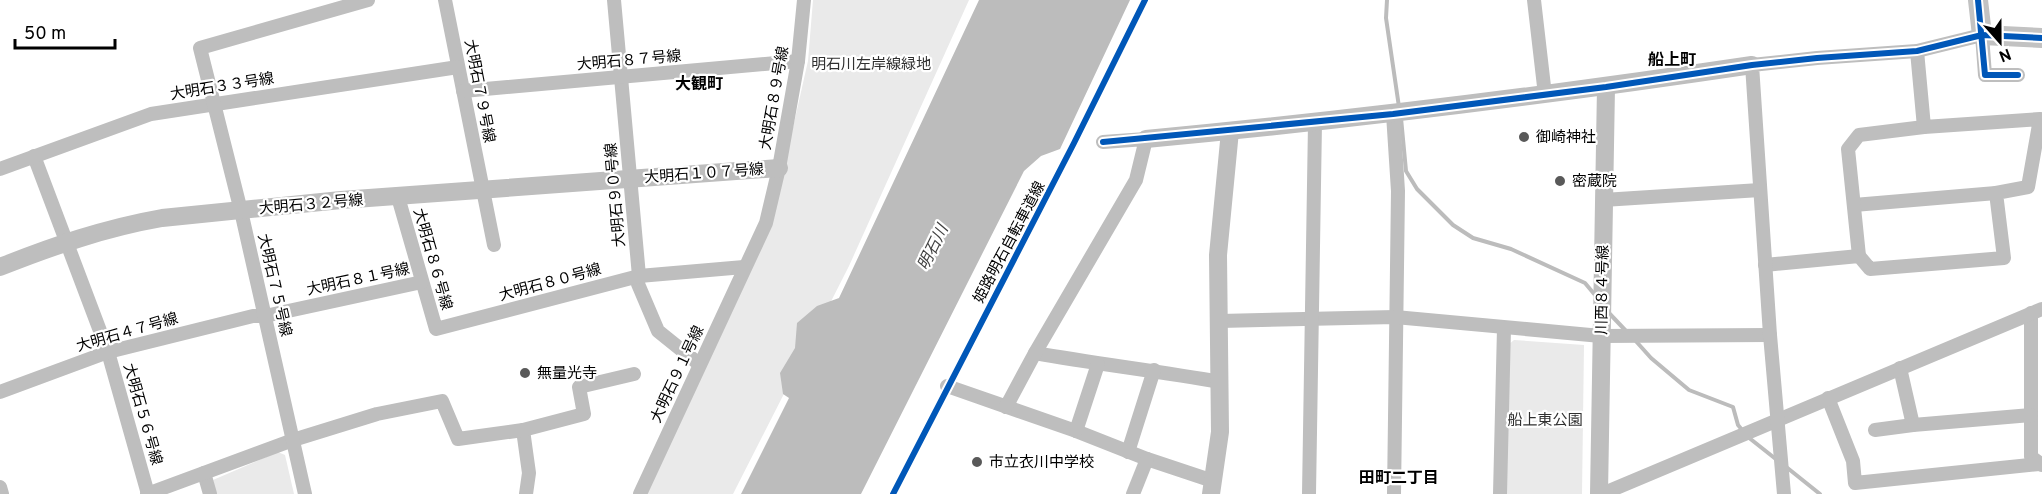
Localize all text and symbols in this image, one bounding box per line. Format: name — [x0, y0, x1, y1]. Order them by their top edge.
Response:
scale bar — [15, 12, 116, 50]
north arrow — [1970, 12, 2030, 72]
text: 50 m — [24, 23, 66, 46]
street label: 大明石７９号線 — [459, 38, 498, 145]
text: N — [1996, 43, 2014, 66]
street label: 大明石８９号線 — [757, 45, 794, 152]
street label: 大明石８７号線 — [576, 47, 682, 76]
district label: 船上町 — [1648, 51, 1696, 71]
park label: 明石川左岸線緑地 — [811, 56, 931, 75]
street label: 大明石３３号線 — [169, 70, 276, 105]
district label: 大観町 — [675, 75, 723, 95]
place label: 御崎神社 — [1536, 129, 1596, 148]
marker: 御崎神社 — [1517, 130, 1531, 144]
street label: 大明石９０号線 — [602, 142, 631, 248]
street label: 大明石１０７号線 — [644, 161, 765, 188]
place label: 密蔵院 — [1572, 173, 1617, 192]
marker: 密蔵院 — [1553, 174, 1567, 188]
street label: 姫路明石自転車道線 — [970, 179, 1050, 307]
street label: 大明石３２号線 — [258, 191, 364, 220]
street label: 大明石８６号線 — [408, 206, 455, 313]
water label: 明石川 — [914, 220, 954, 274]
street label: 大明石７５号線 — [252, 232, 295, 339]
street label: 川西８４号線 — [1593, 245, 1614, 335]
street label: 大明石８１号線 — [305, 260, 412, 301]
street label: 大明石８０号線 — [497, 261, 604, 306]
street label: 大明石４７号線 — [74, 310, 181, 357]
street label: 大明石９１号線 — [648, 323, 709, 426]
street label: 大明石５６号線 — [118, 361, 165, 468]
place label: 無量光寺 — [537, 365, 597, 384]
marker: 無量光寺 — [518, 366, 532, 380]
park label: 船上東公園 — [1507, 412, 1583, 431]
place label: 市立衣川中学校 — [989, 454, 1094, 473]
marker: 市立衣川中学校 — [970, 455, 984, 469]
district label: 田町二丁目 — [1359, 469, 1439, 489]

